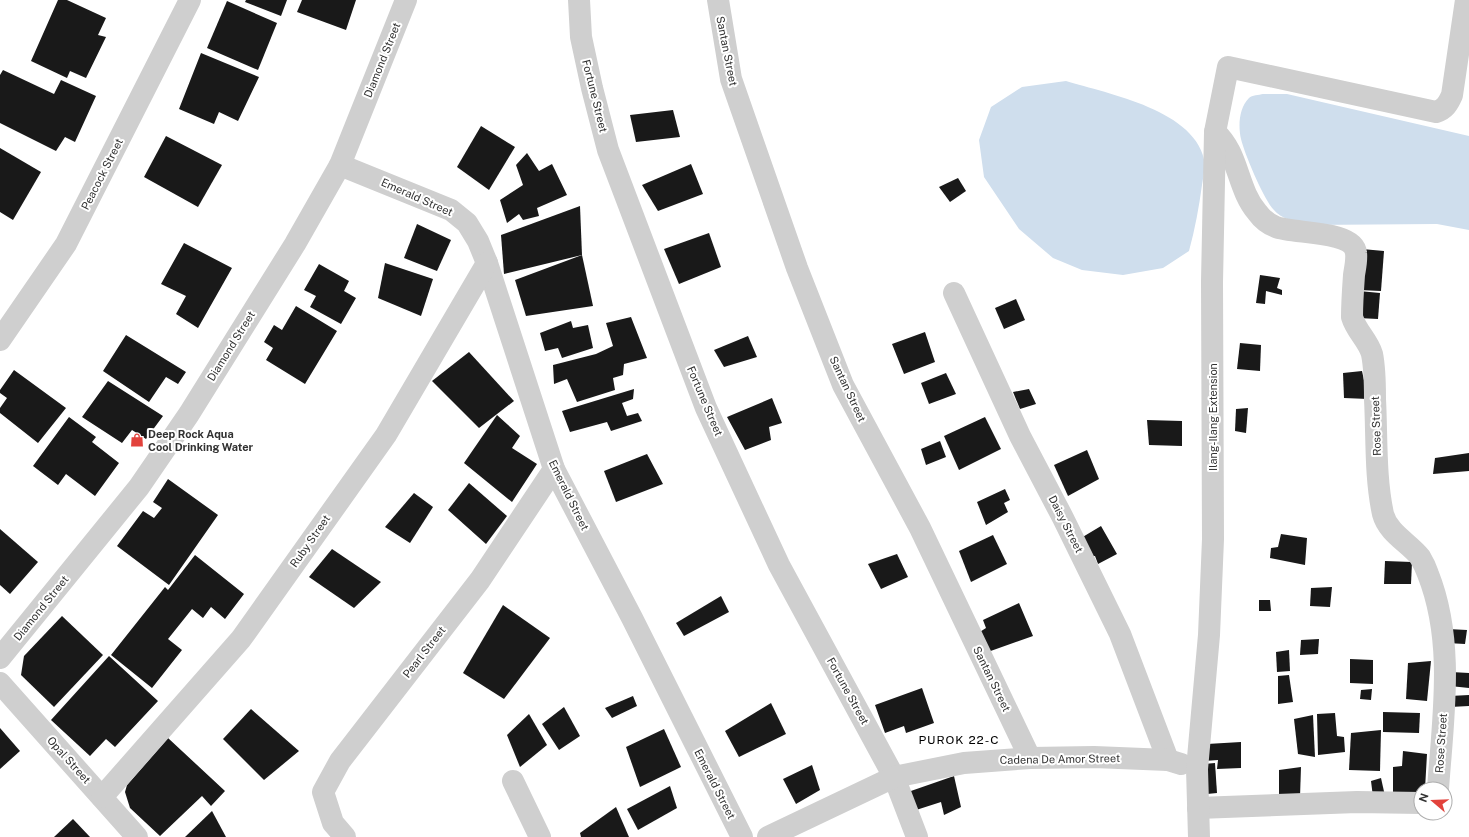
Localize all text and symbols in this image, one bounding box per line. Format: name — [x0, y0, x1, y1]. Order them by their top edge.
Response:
street label: Santan Street — [714, 15, 740, 87]
street label: Diamond Street — [361, 21, 403, 99]
street label: Fortune Street — [580, 58, 610, 134]
street label: Peacock Street — [79, 136, 125, 212]
street label: Emerald Street — [379, 176, 455, 218]
street label: Diamond Street — [205, 309, 257, 383]
street label: Santan Street — [828, 354, 868, 424]
street label: Ilang-Ilang Extension — [1207, 363, 1219, 471]
street label: Fortune Street — [685, 364, 725, 438]
street label: Rose Street — [1369, 396, 1383, 456]
place label: Deep Rock Aqua Cool Drinking Water — [148, 428, 254, 453]
shop icon: Deep Rock Aqua Cool Drinking Water — [129, 432, 145, 448]
street label: Emerald Street — [547, 458, 591, 532]
street label: Daisy Street — [1046, 493, 1086, 555]
street label: Ruby Street — [288, 513, 332, 569]
street label: Diamond Street — [11, 573, 71, 643]
street label: Pearl Street — [400, 624, 448, 680]
street label: Santan Street — [971, 644, 1013, 714]
street label: Fortune Street — [825, 655, 871, 727]
street label: Rose Street — [1433, 713, 1449, 773]
district label: PUROK 22-C — [918, 733, 1000, 747]
street label: Opal Street — [45, 734, 93, 786]
street label: Emerald Street — [692, 747, 738, 821]
street label: Cadena De Amor Street — [1000, 752, 1120, 766]
north arrow — [1413, 781, 1453, 821]
text: N — [1416, 792, 1431, 804]

